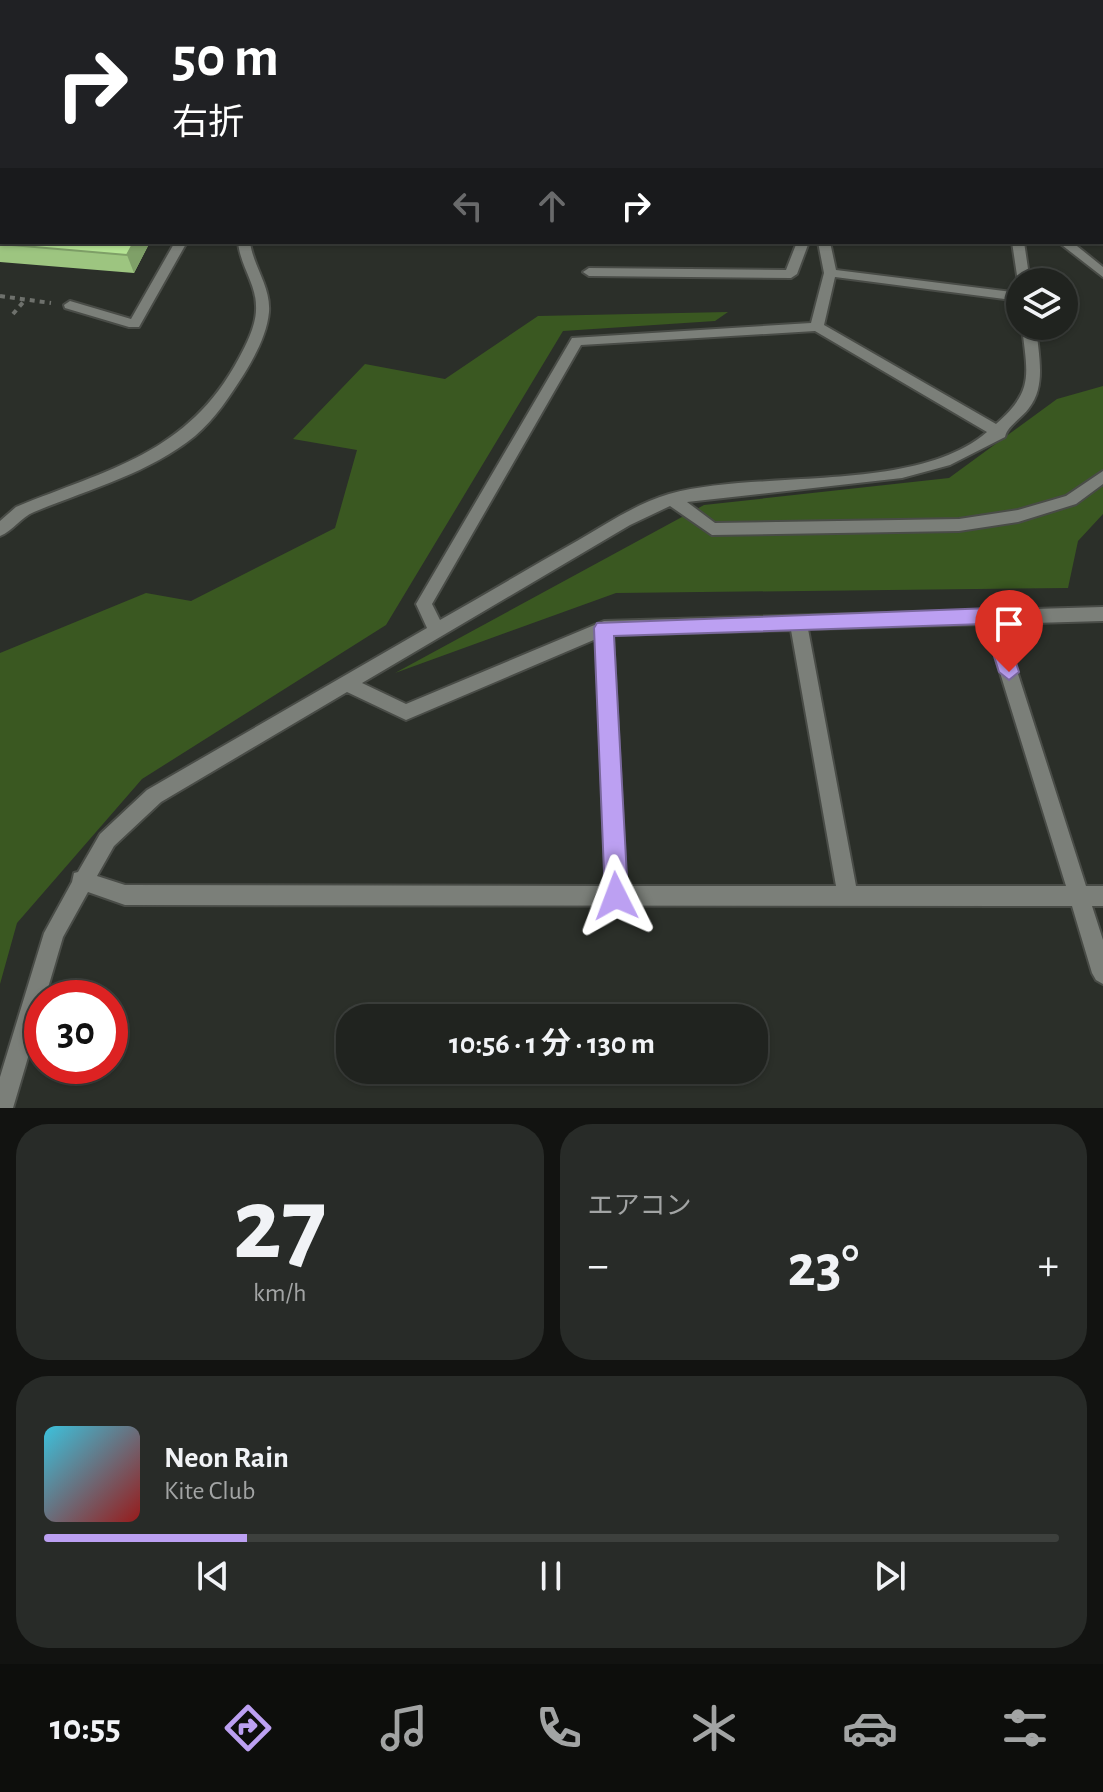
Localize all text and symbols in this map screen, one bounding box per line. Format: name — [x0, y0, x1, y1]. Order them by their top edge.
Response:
text: 50 m — [172, 30, 279, 86]
icon: right — [40, 32, 144, 136]
text: 右折 — [172, 105, 244, 141]
icon: left — [446, 184, 490, 228]
icon: ahead — [530, 184, 574, 228]
icon: right — [614, 184, 658, 228]
map controls — [1006, 268, 1078, 340]
button: layers — [1006, 268, 1078, 340]
pin — [975, 590, 1043, 672]
icon: arrive — [987, 602, 1031, 646]
position arrow — [574, 854, 658, 938]
speed limit sign: 30 — [24, 980, 128, 1084]
text: 10:56 · 1 分 · 130 m — [449, 1029, 655, 1059]
text: 27 — [233, 1174, 327, 1278]
text: エアコン — [588, 1193, 692, 1219]
text: 23° — [787, 1237, 859, 1297]
text: − — [588, 1244, 609, 1288]
text: + — [1038, 1244, 1059, 1288]
text: km/h — [253, 1280, 307, 1306]
text: Neon Rain — [164, 1443, 289, 1473]
text: Kite Club — [164, 1478, 255, 1504]
icon: previous — [191, 1554, 235, 1598]
icon: pause — [529, 1554, 573, 1598]
icon: next — [868, 1554, 912, 1598]
icon: directions — [220, 1700, 276, 1756]
icon: music — [376, 1700, 432, 1756]
icon: phone — [531, 1700, 587, 1756]
icon: climate — [686, 1700, 742, 1756]
icon: car — [842, 1700, 898, 1756]
icon: filters — [997, 1700, 1053, 1756]
text: 10:55 — [50, 1710, 121, 1746]

